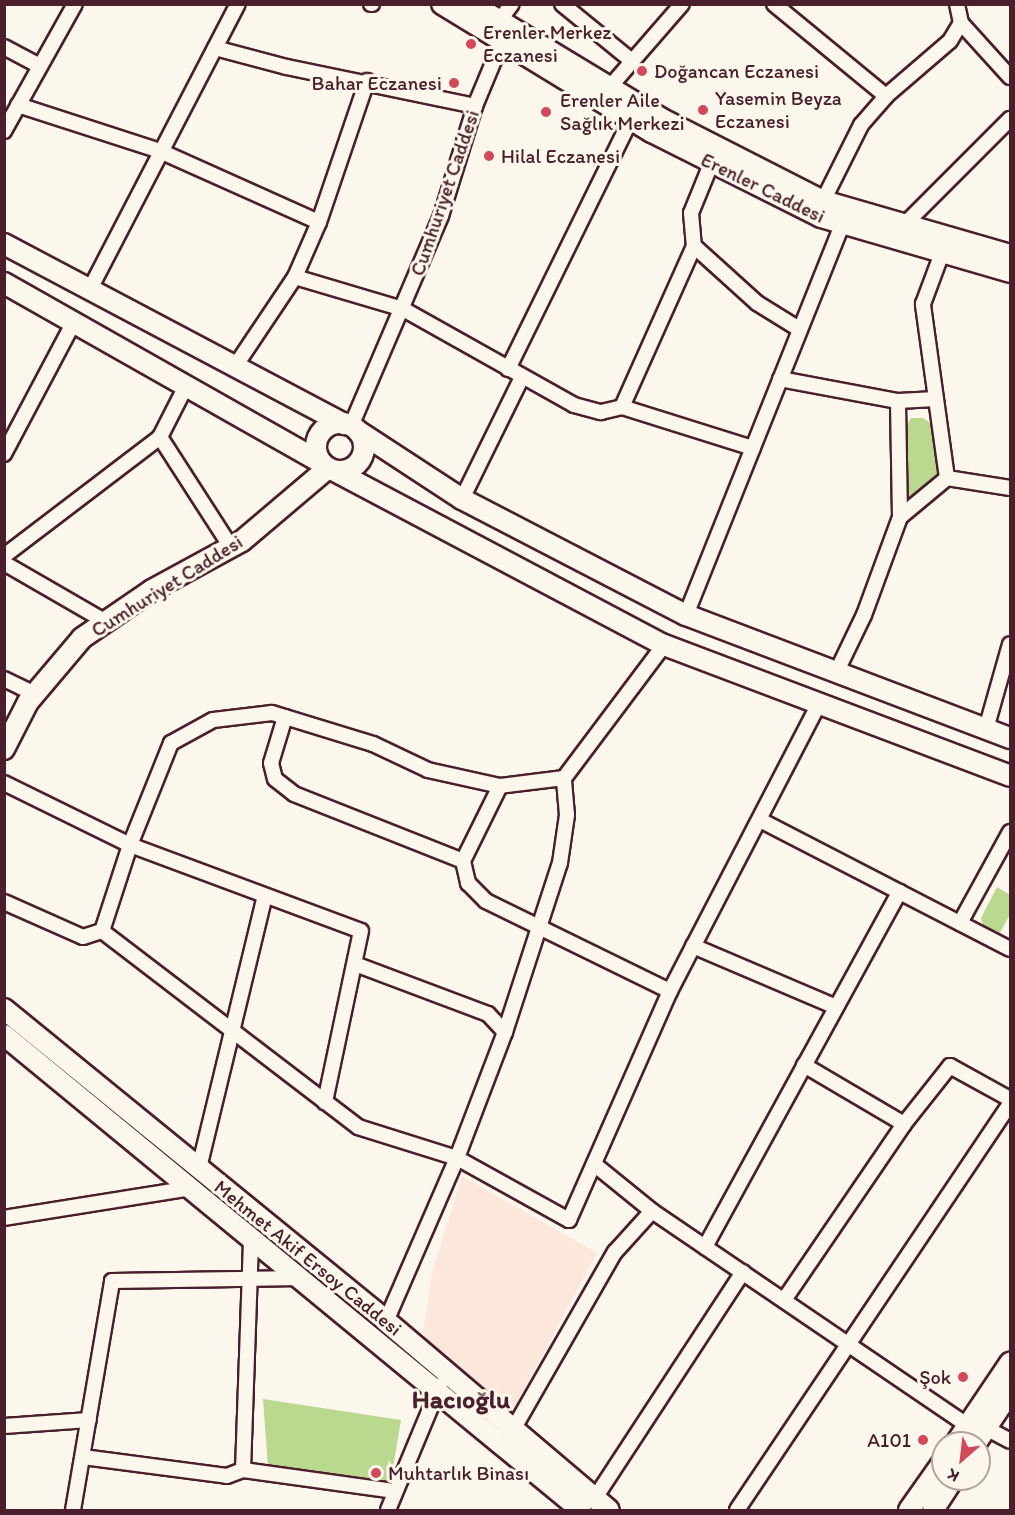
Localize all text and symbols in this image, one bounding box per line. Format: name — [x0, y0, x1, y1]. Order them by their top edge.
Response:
place label: Erenler Merkez Eczanesi — [483, 20, 612, 67]
marker: Erenler Merkez Eczanesi — [464, 37, 478, 51]
place label: Doğancan Eczanesi — [654, 59, 819, 83]
marker: Doğancan Eczanesi — [635, 64, 649, 78]
place label: Bahar Eczanesi — [311, 71, 442, 95]
marker: Bahar Eczanesi — [447, 76, 461, 90]
place label: Yasemin Beyza Eczanesi — [715, 86, 842, 133]
place label: Erenler Aile Sağlık Merkezi — [560, 88, 685, 135]
marker: Erenler Aile Sağlık Merkezi — [537, 103, 555, 121]
marker: Yasemin Beyza Eczanesi — [696, 103, 710, 117]
street label: Cumhuriyet Caddesi — [405, 107, 485, 279]
place label: Hilal Eczanesi — [501, 144, 620, 168]
street label: Erenler Caddesi — [697, 148, 829, 228]
marker: Hilal Eczanesi — [482, 149, 496, 163]
street label: Cumhuriyet Caddesi — [87, 530, 247, 642]
street label: Mehmet Akif Ersoy Caddesi — [209, 1175, 407, 1341]
place label: Şok — [919, 1365, 951, 1389]
marker: Şok — [956, 1370, 970, 1384]
district label: Hacıoğlu — [412, 1384, 510, 1416]
place label: A101 — [867, 1428, 911, 1452]
north arrow — [931, 1431, 991, 1491]
marker: A101 — [916, 1433, 930, 1447]
place label: Muhtarlık Binası — [388, 1461, 530, 1485]
text: K — [944, 1465, 962, 1486]
marker: Muhtarlık Binası — [369, 1466, 383, 1480]

